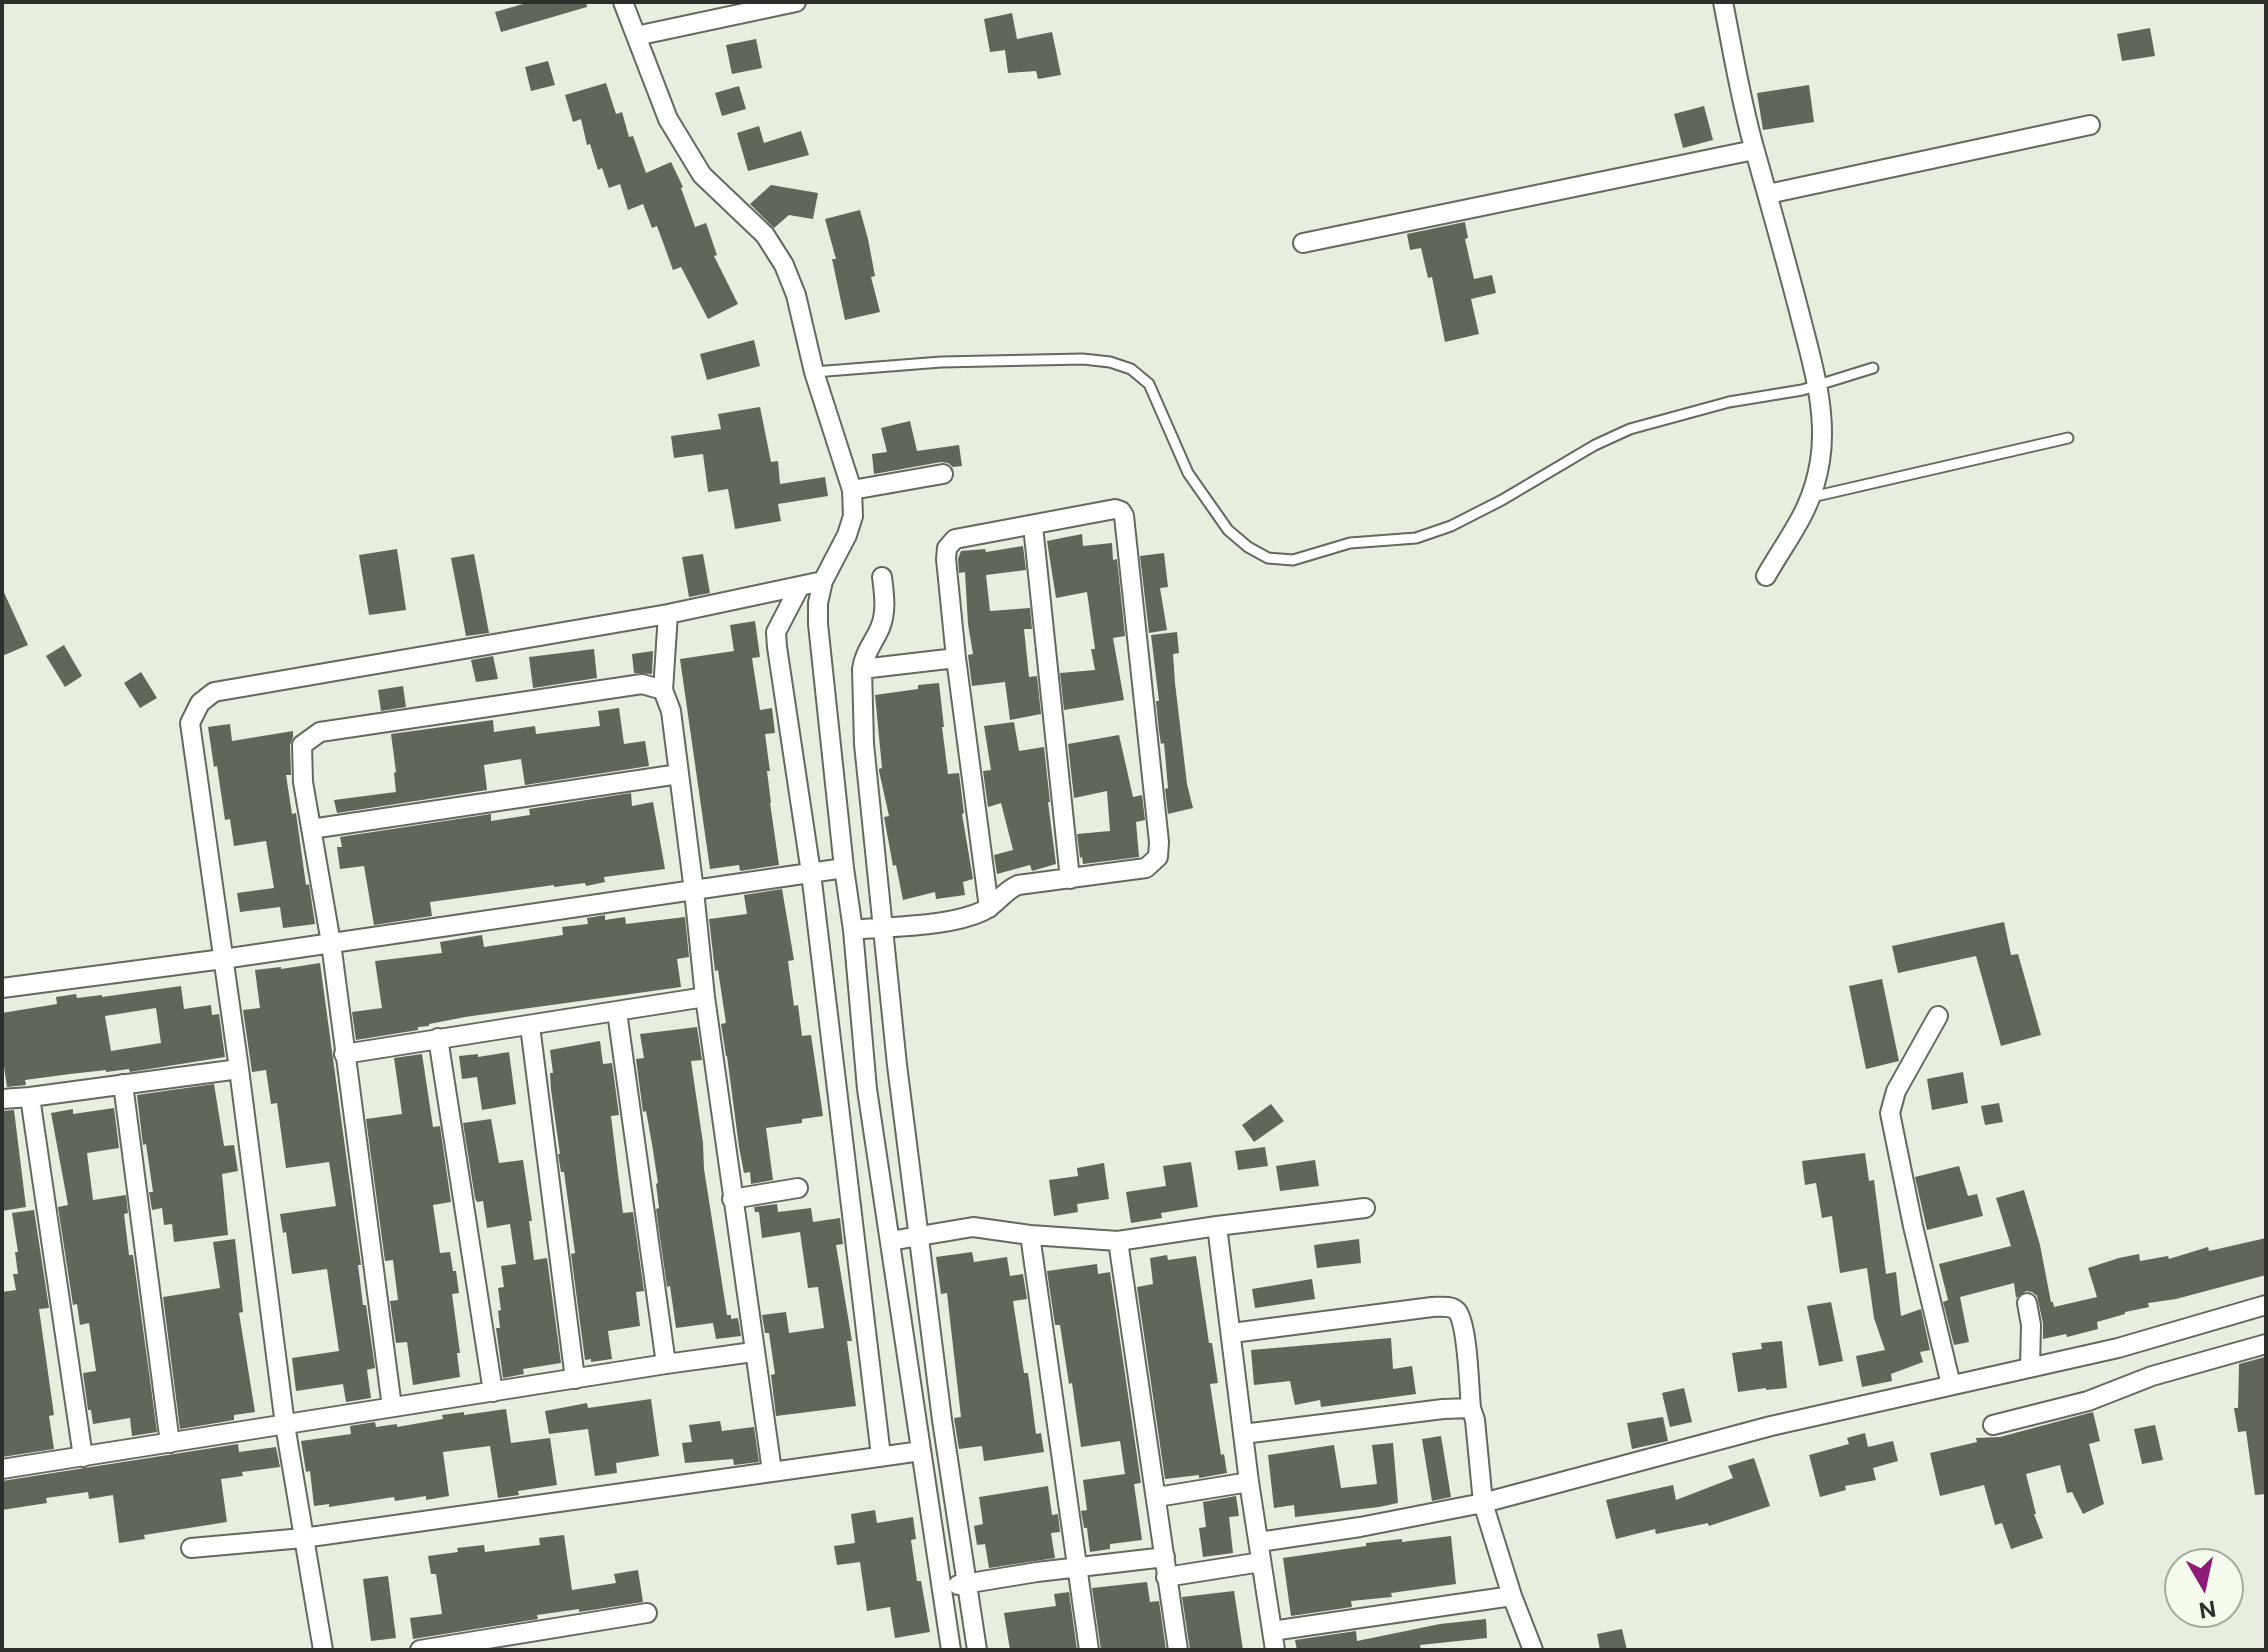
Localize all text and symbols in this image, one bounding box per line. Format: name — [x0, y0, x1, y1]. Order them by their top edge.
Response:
north arrow — [2164, 1548, 2244, 1628]
text: N — [2197, 1596, 2218, 1624]

